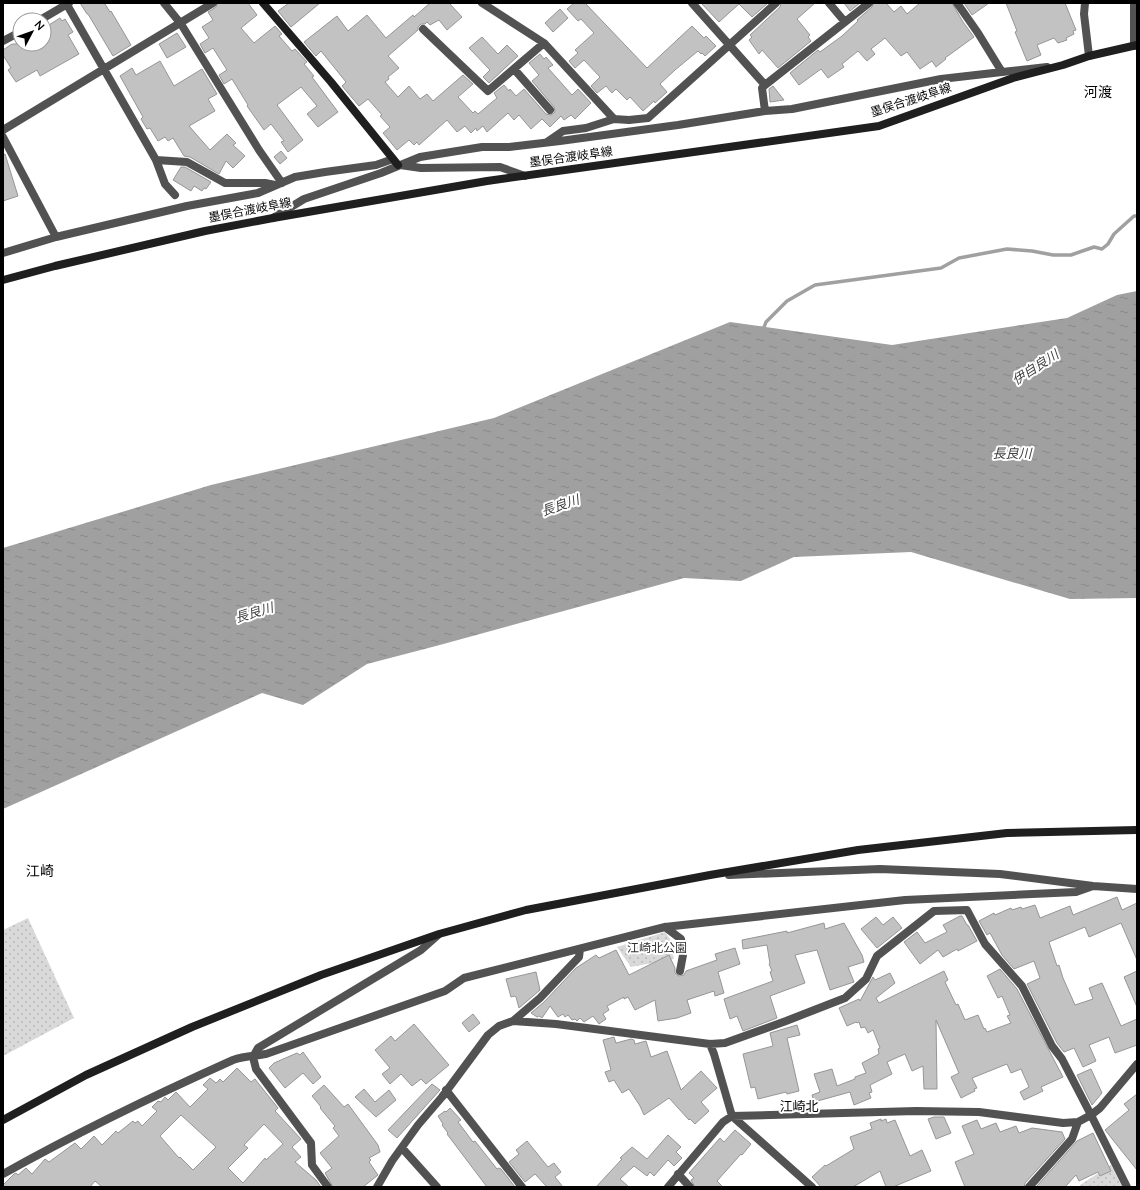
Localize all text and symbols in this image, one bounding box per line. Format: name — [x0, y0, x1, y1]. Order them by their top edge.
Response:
north arrow — [12, 12, 52, 52]
text: N — [32, 18, 48, 33]
street label: 墨俣合渡岐阜線 — [869, 79, 953, 120]
district label: 河渡 — [1084, 83, 1112, 100]
street label: 墨俣合渡岐阜線 — [528, 143, 614, 170]
street label: 墨俣合渡岐阜線 — [207, 194, 293, 225]
water label: 伊自良川 — [1009, 345, 1063, 388]
water label: 長良川 — [992, 445, 1033, 461]
water label: 長良川 — [539, 490, 583, 519]
water label: 長良川 — [233, 598, 277, 625]
district label: 江崎 — [26, 862, 54, 879]
park label: 江崎北公園 — [627, 940, 687, 955]
district label: 江崎北 — [779, 1098, 819, 1114]

